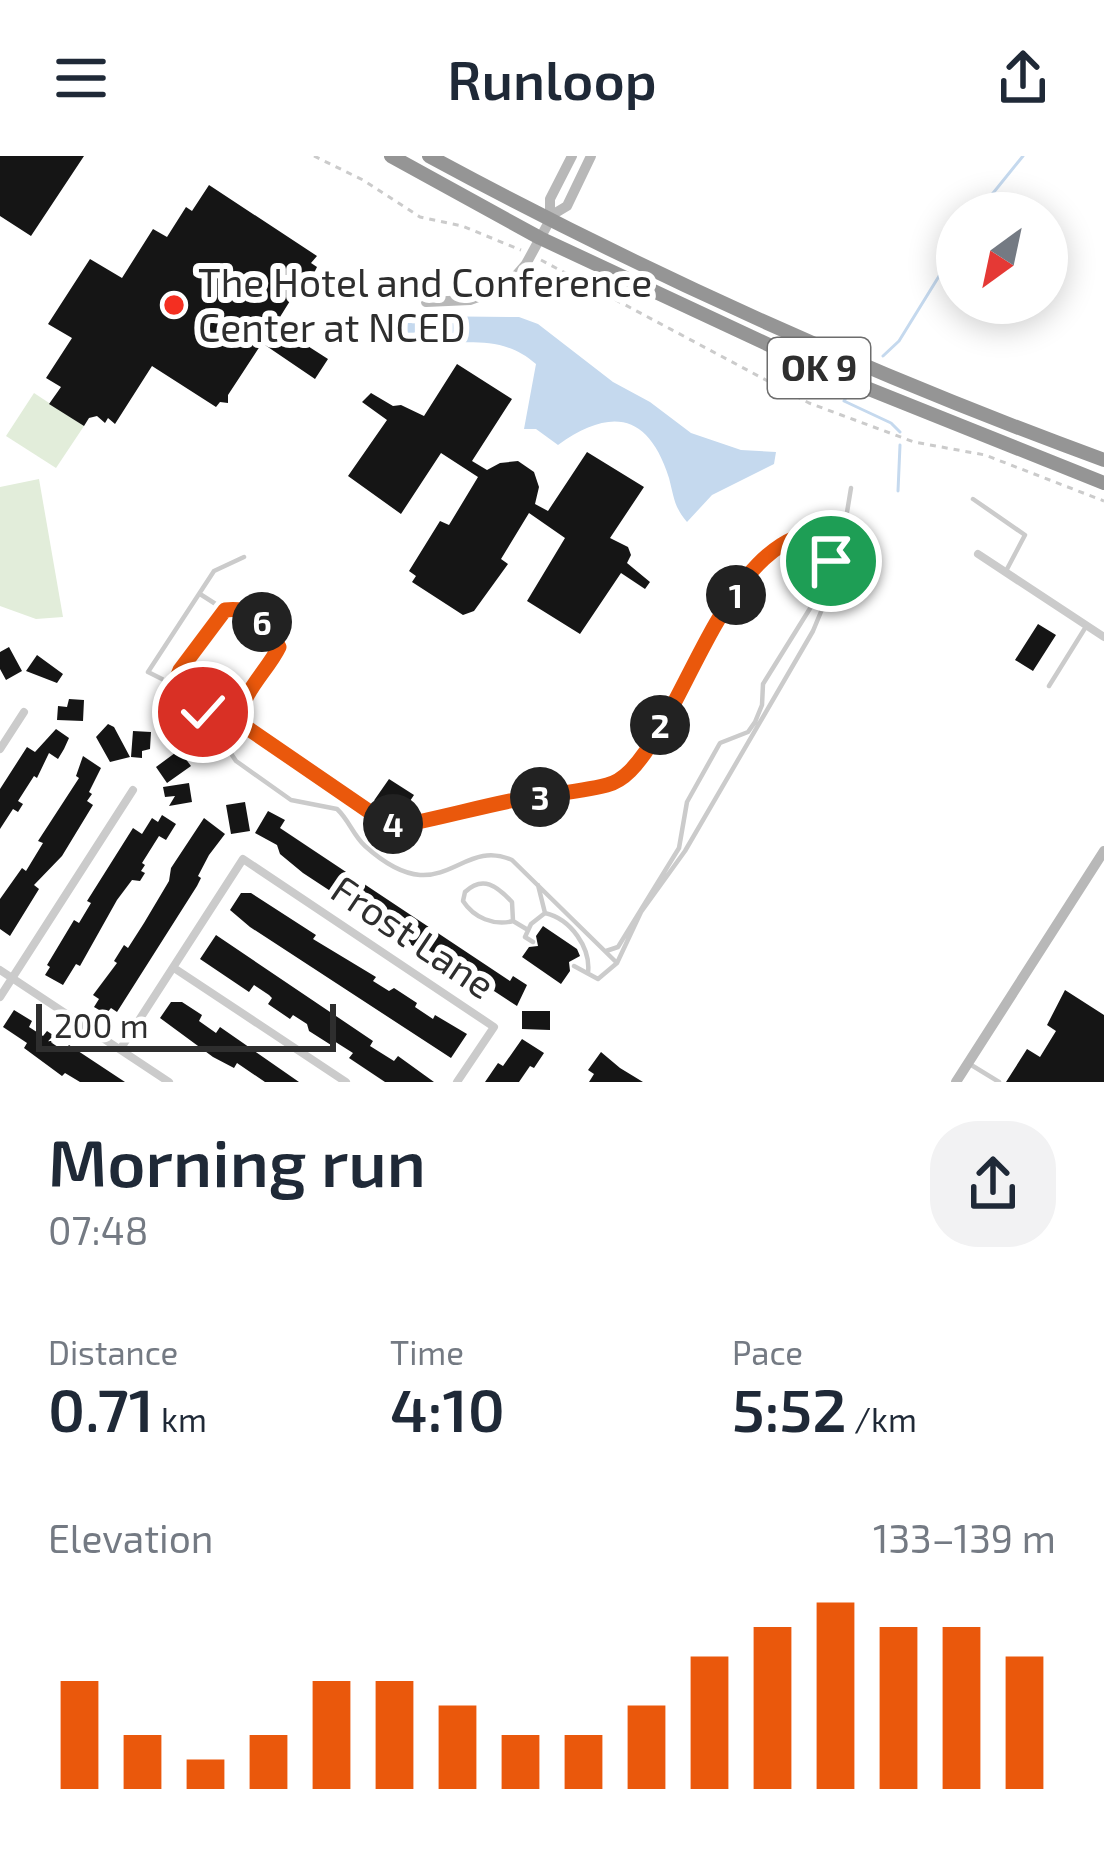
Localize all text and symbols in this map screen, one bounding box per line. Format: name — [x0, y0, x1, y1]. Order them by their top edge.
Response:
icon: menu — [48, 45, 114, 111]
icon: share — [990, 45, 1056, 111]
text: Runloop — [447, 46, 657, 111]
north arrow — [936, 192, 1068, 324]
map controls — [936, 192, 1068, 324]
place label: The Hotel and Conference Center at NCED — [198, 258, 652, 350]
marker: The Hotel and Conference Center at NCED — [161, 292, 187, 318]
road number: OK 9 — [768, 338, 870, 398]
pin — [780, 510, 882, 612]
icon: arrive — [798, 528, 864, 594]
pin: 1 — [706, 565, 766, 625]
text: 1 — [729, 575, 743, 615]
pin: 6 — [232, 592, 292, 652]
text: 6 — [252, 602, 272, 642]
pin — [152, 661, 254, 763]
icon: check — [170, 679, 236, 745]
pin: 2 — [630, 695, 690, 755]
text: 2 — [650, 705, 670, 745]
pin: 3 — [510, 767, 570, 827]
text: 3 — [531, 777, 549, 817]
pin: 4 — [363, 794, 423, 854]
text: 4 — [382, 804, 404, 844]
street label: Frost Lane — [324, 864, 504, 1007]
scale bar — [36, 998, 336, 1051]
text: 200 m — [54, 1005, 149, 1045]
text: Morning run — [48, 1121, 426, 1200]
button: share — [930, 1121, 1056, 1247]
text: 07:48 — [48, 1206, 148, 1253]
text: Distance — [48, 1332, 178, 1372]
text: Time — [390, 1332, 464, 1372]
text: Pace — [732, 1332, 803, 1372]
text: 0.71 — [48, 1372, 154, 1444]
text: 4:10 — [390, 1372, 505, 1444]
text: 5:52 — [732, 1372, 847, 1444]
text: km — [154, 1399, 207, 1439]
text: /km — [847, 1399, 917, 1439]
text: Elevation — [48, 1514, 213, 1561]
text: 133–139 m — [873, 1514, 1056, 1561]

